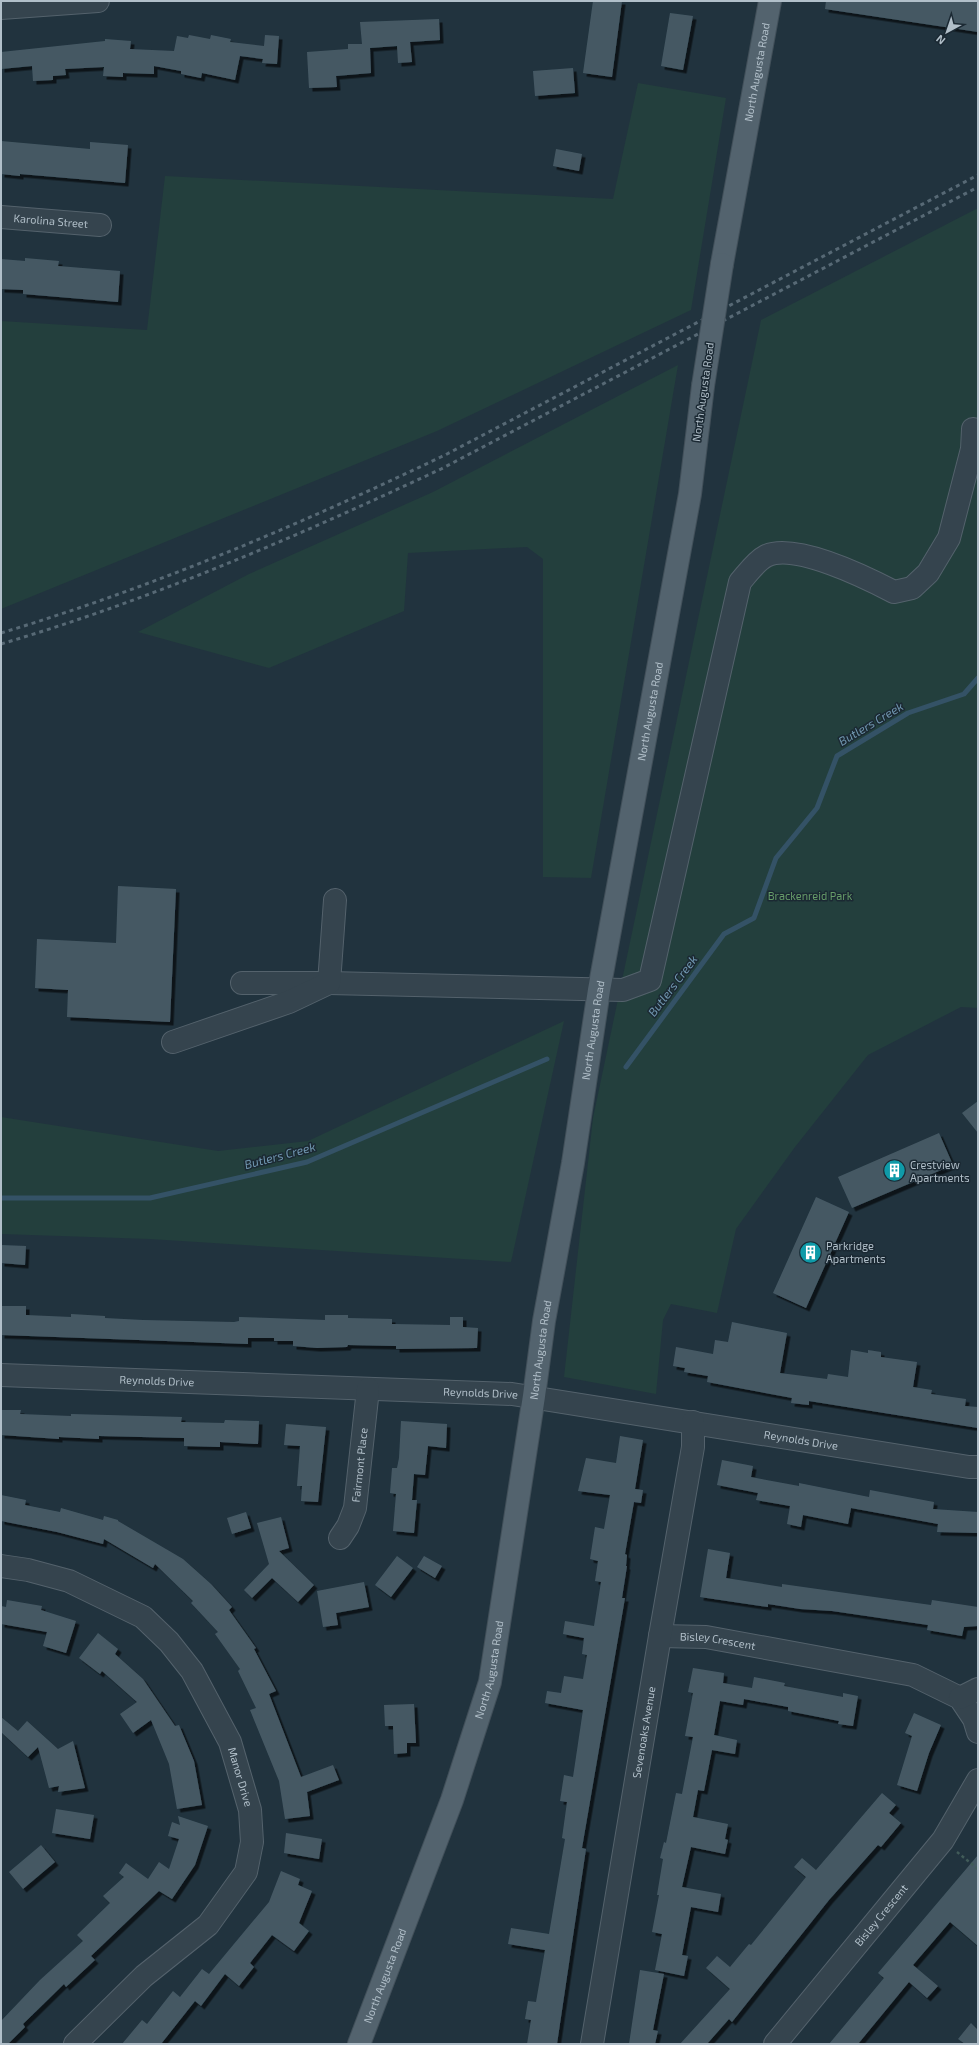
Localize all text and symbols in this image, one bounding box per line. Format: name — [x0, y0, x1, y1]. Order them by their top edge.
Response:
north arrow — [927, 12, 967, 52]
street label: North Augusta Road — [741, 22, 772, 123]
text: N — [933, 32, 947, 48]
street label: Karolina Street — [13, 211, 89, 230]
street label: North Augusta Road — [689, 341, 716, 443]
street label: North Augusta Road — [634, 661, 665, 762]
water label: Butlers Creek — [836, 698, 905, 748]
park label: Brackenreid Park — [768, 889, 853, 902]
water label: Butlers Creek — [645, 952, 700, 1019]
street label: North Augusta Road — [579, 979, 607, 1081]
water label: Butlers Creek — [243, 1139, 317, 1171]
building icon: Crestview Apartments — [882, 1158, 908, 1184]
place label: Crestview Apartments — [910, 1158, 970, 1184]
building icon: Parkridge Apartments — [798, 1239, 824, 1265]
place label: Parkridge Apartments — [826, 1239, 886, 1265]
street label: North Augusta Road — [527, 1299, 554, 1400]
street label: Reynolds Drive — [119, 1372, 195, 1388]
street label: Reynolds Drive — [443, 1384, 519, 1401]
street label: Fairmont Place — [349, 1427, 370, 1503]
street label: Reynolds Drive — [763, 1427, 839, 1452]
street label: North Augusta Road — [472, 1620, 505, 1720]
street label: Bisley Crescent — [680, 1629, 757, 1652]
street label: Sevenoaks Avenue — [629, 1685, 658, 1779]
street label: Manor Drive — [226, 1746, 256, 1808]
street label: Bisley Crescent — [852, 1881, 910, 1948]
street label: North Augusta Road — [361, 1926, 408, 2025]

